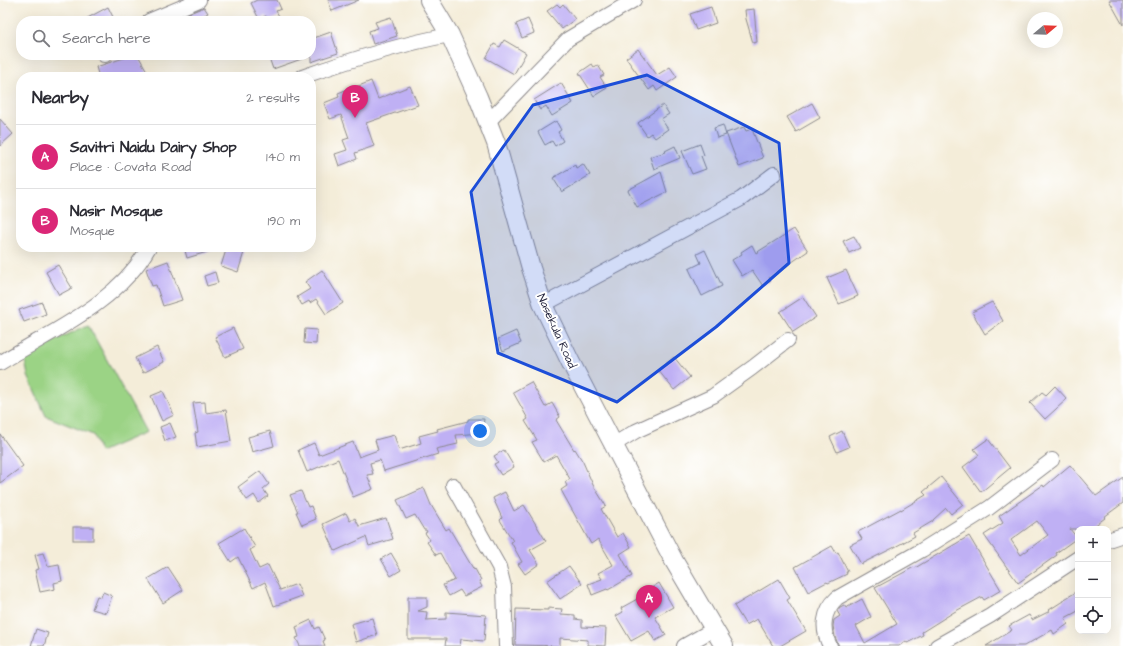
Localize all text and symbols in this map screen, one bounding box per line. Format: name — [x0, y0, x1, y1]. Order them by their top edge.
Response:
north arrow — [1027, 12, 1063, 48]
search box — [16, 16, 316, 60]
icon: search — [30, 27, 52, 49]
text: Search here — [62, 28, 151, 49]
pin: B — [342, 85, 368, 118]
text: Nearby — [32, 86, 89, 110]
text: 2 results — [246, 89, 300, 107]
text: Savitri Naidu Dairy Shop — [70, 137, 237, 158]
text: A — [41, 148, 49, 166]
text: 140 m — [266, 148, 300, 166]
text: Place · Covata Road — [70, 158, 191, 176]
text: Nasir Mosque — [70, 201, 163, 222]
text: B — [40, 212, 50, 230]
text: 190 m — [267, 212, 300, 230]
text: Mosque — [70, 222, 115, 240]
street label: Nasekula Road — [533, 291, 581, 371]
your location — [470, 421, 490, 441]
map controls — [1075, 526, 1111, 634]
button: + — [1075, 526, 1111, 562]
button: − — [1075, 562, 1111, 598]
pin: A — [636, 585, 662, 618]
button: locate — [1075, 598, 1111, 634]

